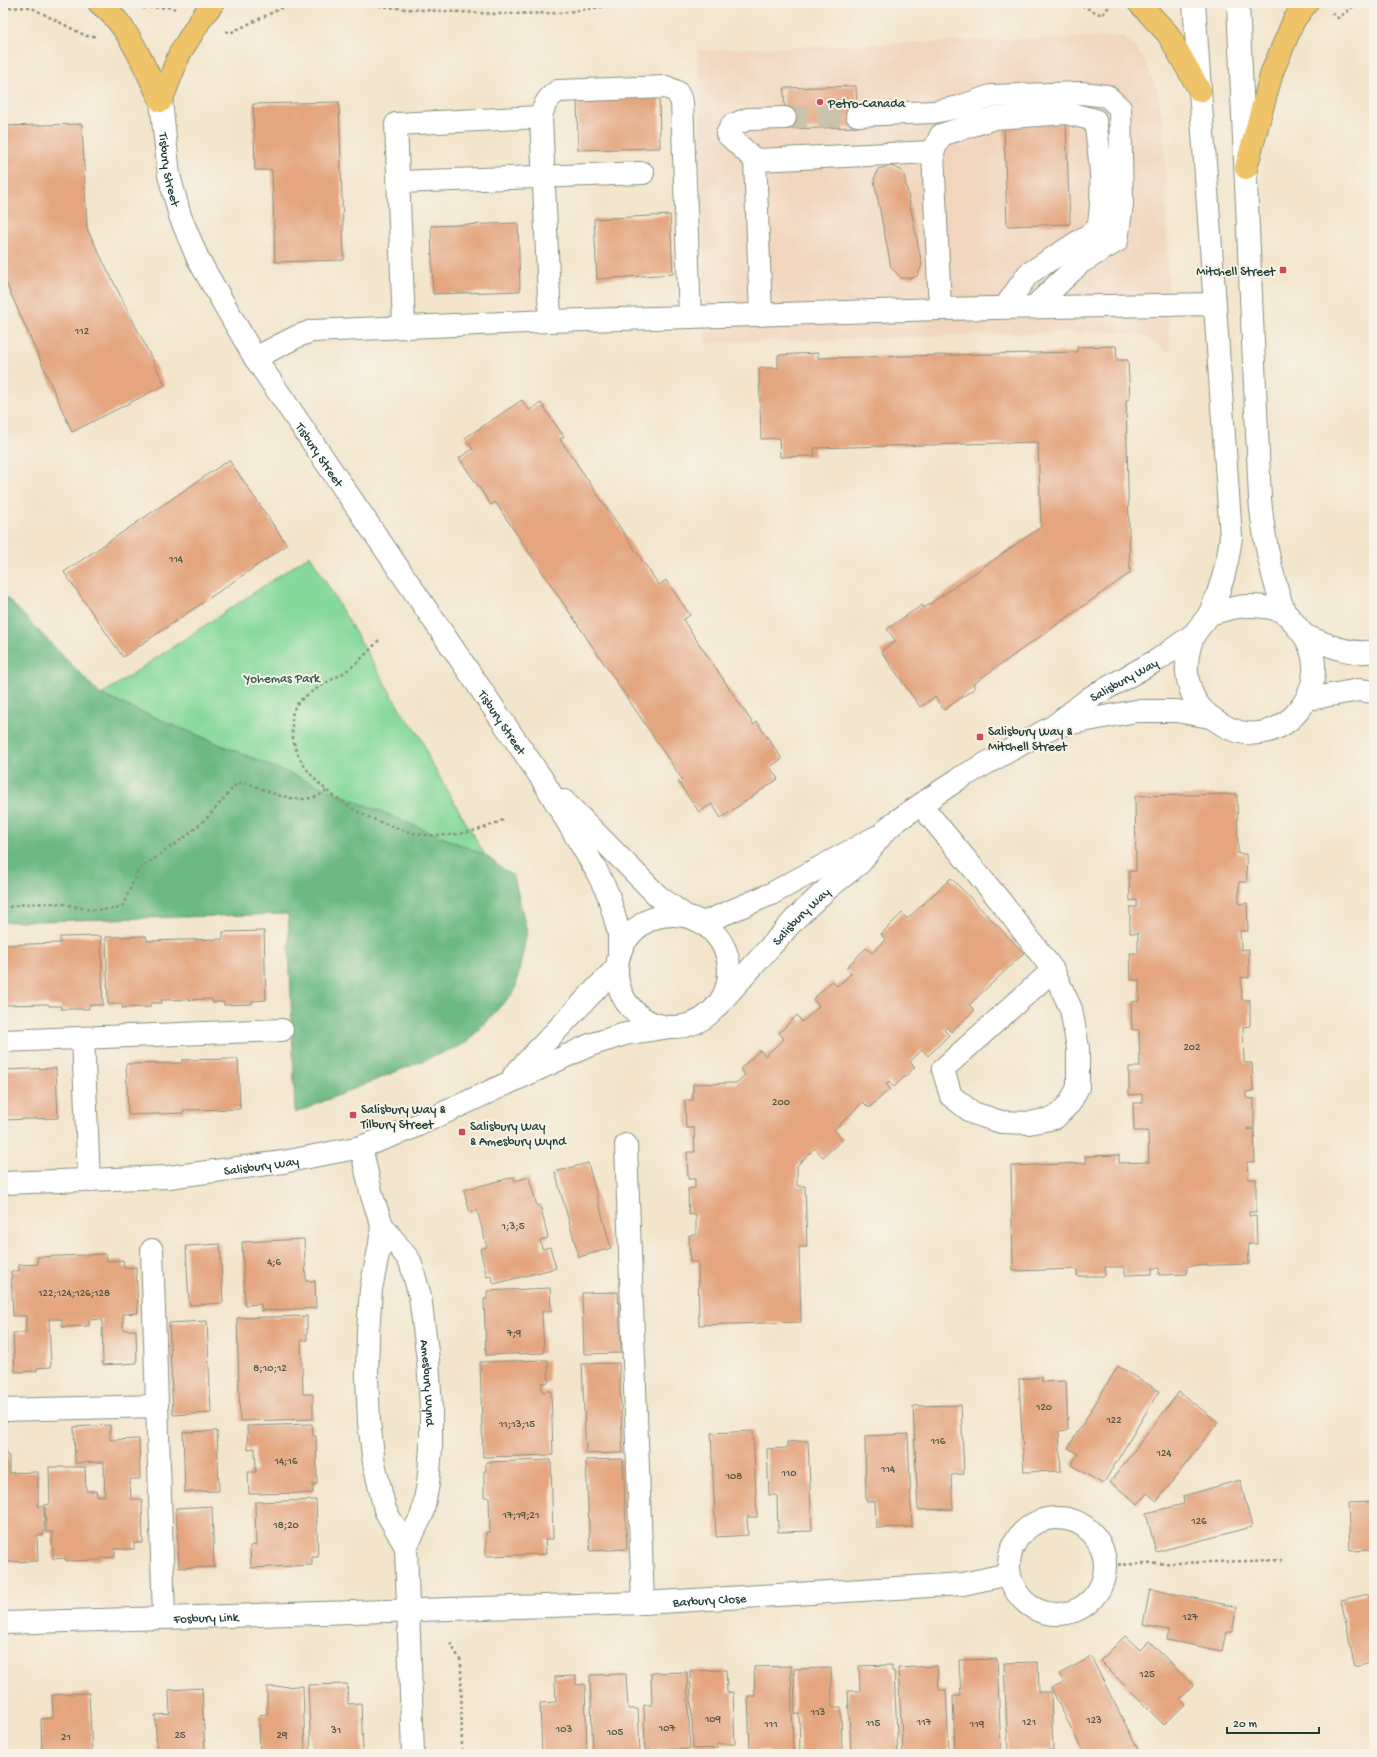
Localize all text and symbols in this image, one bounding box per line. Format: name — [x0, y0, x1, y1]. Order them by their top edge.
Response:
marker: Petro-Canada — [815, 97, 825, 107]
place label: Petro-Canada — [827, 97, 906, 112]
street label: Tisbury Street — [154, 131, 183, 210]
place label: Mitchell Street — [1196, 265, 1277, 280]
marker: Mitchell Street — [1278, 265, 1288, 275]
house number: 112 — [74, 326, 90, 338]
street label: Tisbury Street — [291, 420, 347, 492]
house number: 114 — [168, 554, 184, 566]
street label: Salisbury Way — [1088, 656, 1162, 706]
park label: Yohemas Park — [243, 672, 321, 687]
street label: Tisbury Street — [473, 687, 529, 760]
place label: Salisbury Way & Mitchell Street — [988, 725, 1073, 755]
marker: Salisbury Way & Mitchell Street — [975, 732, 985, 742]
street label: Salisbury Way — [770, 885, 834, 949]
house number: 202 — [1183, 1042, 1201, 1054]
house number: 200 — [772, 1097, 790, 1109]
place label: Salisbury Way & Tilbury Street — [360, 1103, 446, 1133]
marker: Salisbury Way & Tilbury Street — [348, 1110, 358, 1120]
place label: Salisbury Way & Amesbury Wynd — [470, 1120, 567, 1150]
marker: Salisbury Way & Amesbury Wynd — [457, 1127, 467, 1137]
street label: Salisbury Way — [223, 1154, 301, 1180]
house number: 1;3;5 — [501, 1221, 525, 1233]
house number: 4;6 — [267, 1257, 282, 1269]
house number: 122;124;126;128 — [37, 1288, 110, 1300]
house number: 7;9 — [506, 1328, 522, 1340]
street label: Amesbury Wynd — [415, 1339, 436, 1427]
house number: 8;10;12 — [253, 1363, 287, 1375]
house number: 120 — [1035, 1402, 1052, 1414]
house number: 122 — [1105, 1415, 1122, 1427]
house number: 11;13;15 — [498, 1419, 535, 1431]
house number: 116 — [930, 1436, 946, 1448]
house number: 124 — [1155, 1448, 1172, 1460]
house number: 14;16 — [273, 1456, 298, 1468]
house number: 114 — [880, 1464, 896, 1476]
house number: 110 — [780, 1468, 797, 1480]
house number: 108 — [725, 1471, 742, 1483]
house number: 17;19;21 — [502, 1510, 539, 1522]
house number: 126 — [1190, 1516, 1207, 1528]
house number: 18;20 — [272, 1520, 299, 1532]
street label: Barbury Close — [671, 1592, 747, 1611]
street label: Fosbury Link — [172, 1611, 240, 1628]
house number: 127 — [1181, 1612, 1198, 1624]
house number: 125 — [1138, 1669, 1155, 1681]
house number: 113 — [810, 1707, 826, 1719]
scale bar — [1227, 1709, 1319, 1735]
house number: 109 — [704, 1714, 722, 1726]
house number: 123 — [1085, 1715, 1102, 1727]
house number: 117 — [916, 1717, 932, 1729]
house number: 121 — [1021, 1717, 1036, 1729]
house number: 115 — [865, 1718, 881, 1730]
text: 20 m — [1233, 1718, 1258, 1732]
house number: 111 — [763, 1719, 778, 1731]
house number: 119 — [969, 1719, 985, 1731]
house number: 107 — [658, 1723, 675, 1735]
house number: 103 — [555, 1724, 572, 1736]
house number: 31 — [330, 1725, 341, 1737]
house number: 105 — [606, 1727, 623, 1739]
house number: 25 — [174, 1730, 186, 1742]
house number: 29 — [277, 1730, 288, 1742]
house number: 21 — [61, 1732, 71, 1744]

